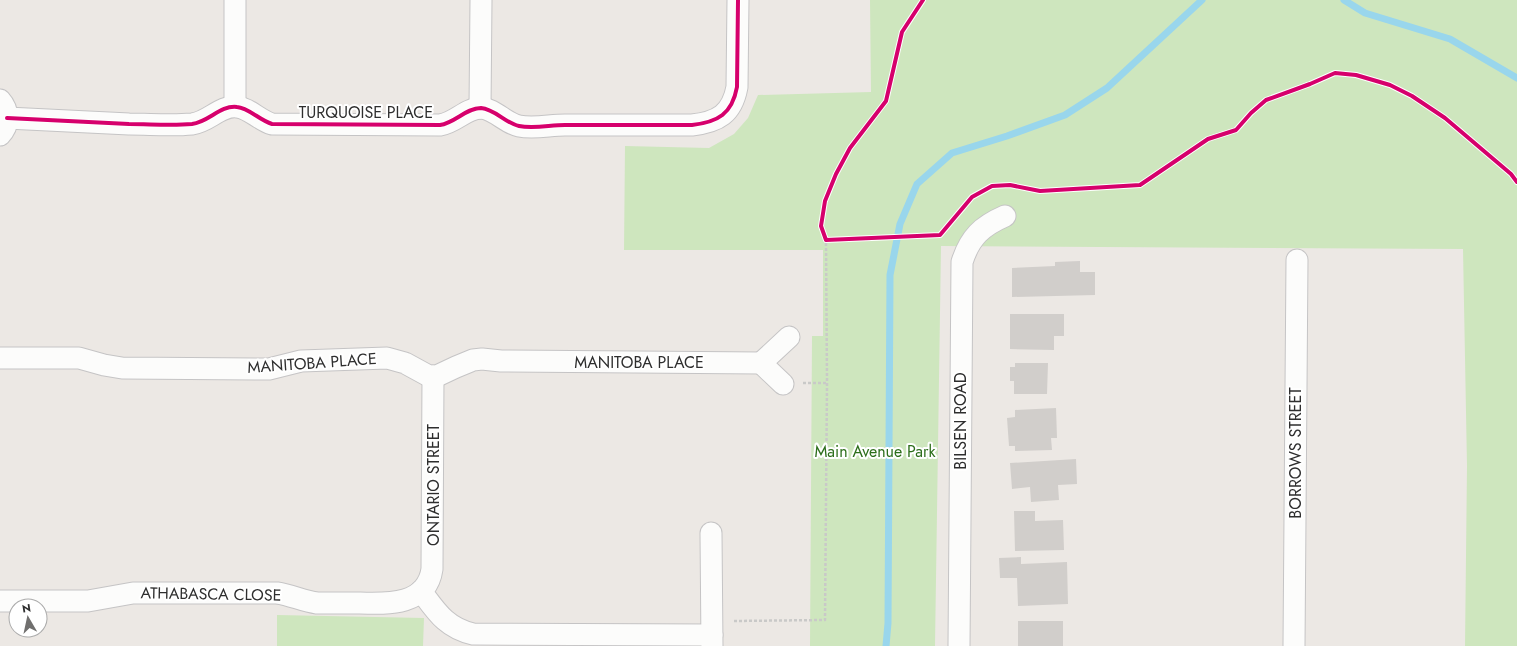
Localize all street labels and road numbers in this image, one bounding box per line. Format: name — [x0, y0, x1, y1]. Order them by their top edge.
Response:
street label: TURQUOISE PLACE — [299, 101, 433, 124]
street label: MANITOBA PLACE — [247, 347, 377, 379]
street label: MANITOBA PLACE — [574, 351, 704, 374]
street label: BILSEN ROAD — [949, 372, 972, 470]
street label: BORROWS STREET — [1284, 387, 1307, 519]
street label: ONTARIO STREET — [422, 423, 445, 546]
street label: ATHABASCA CLOSE — [140, 581, 282, 607]

